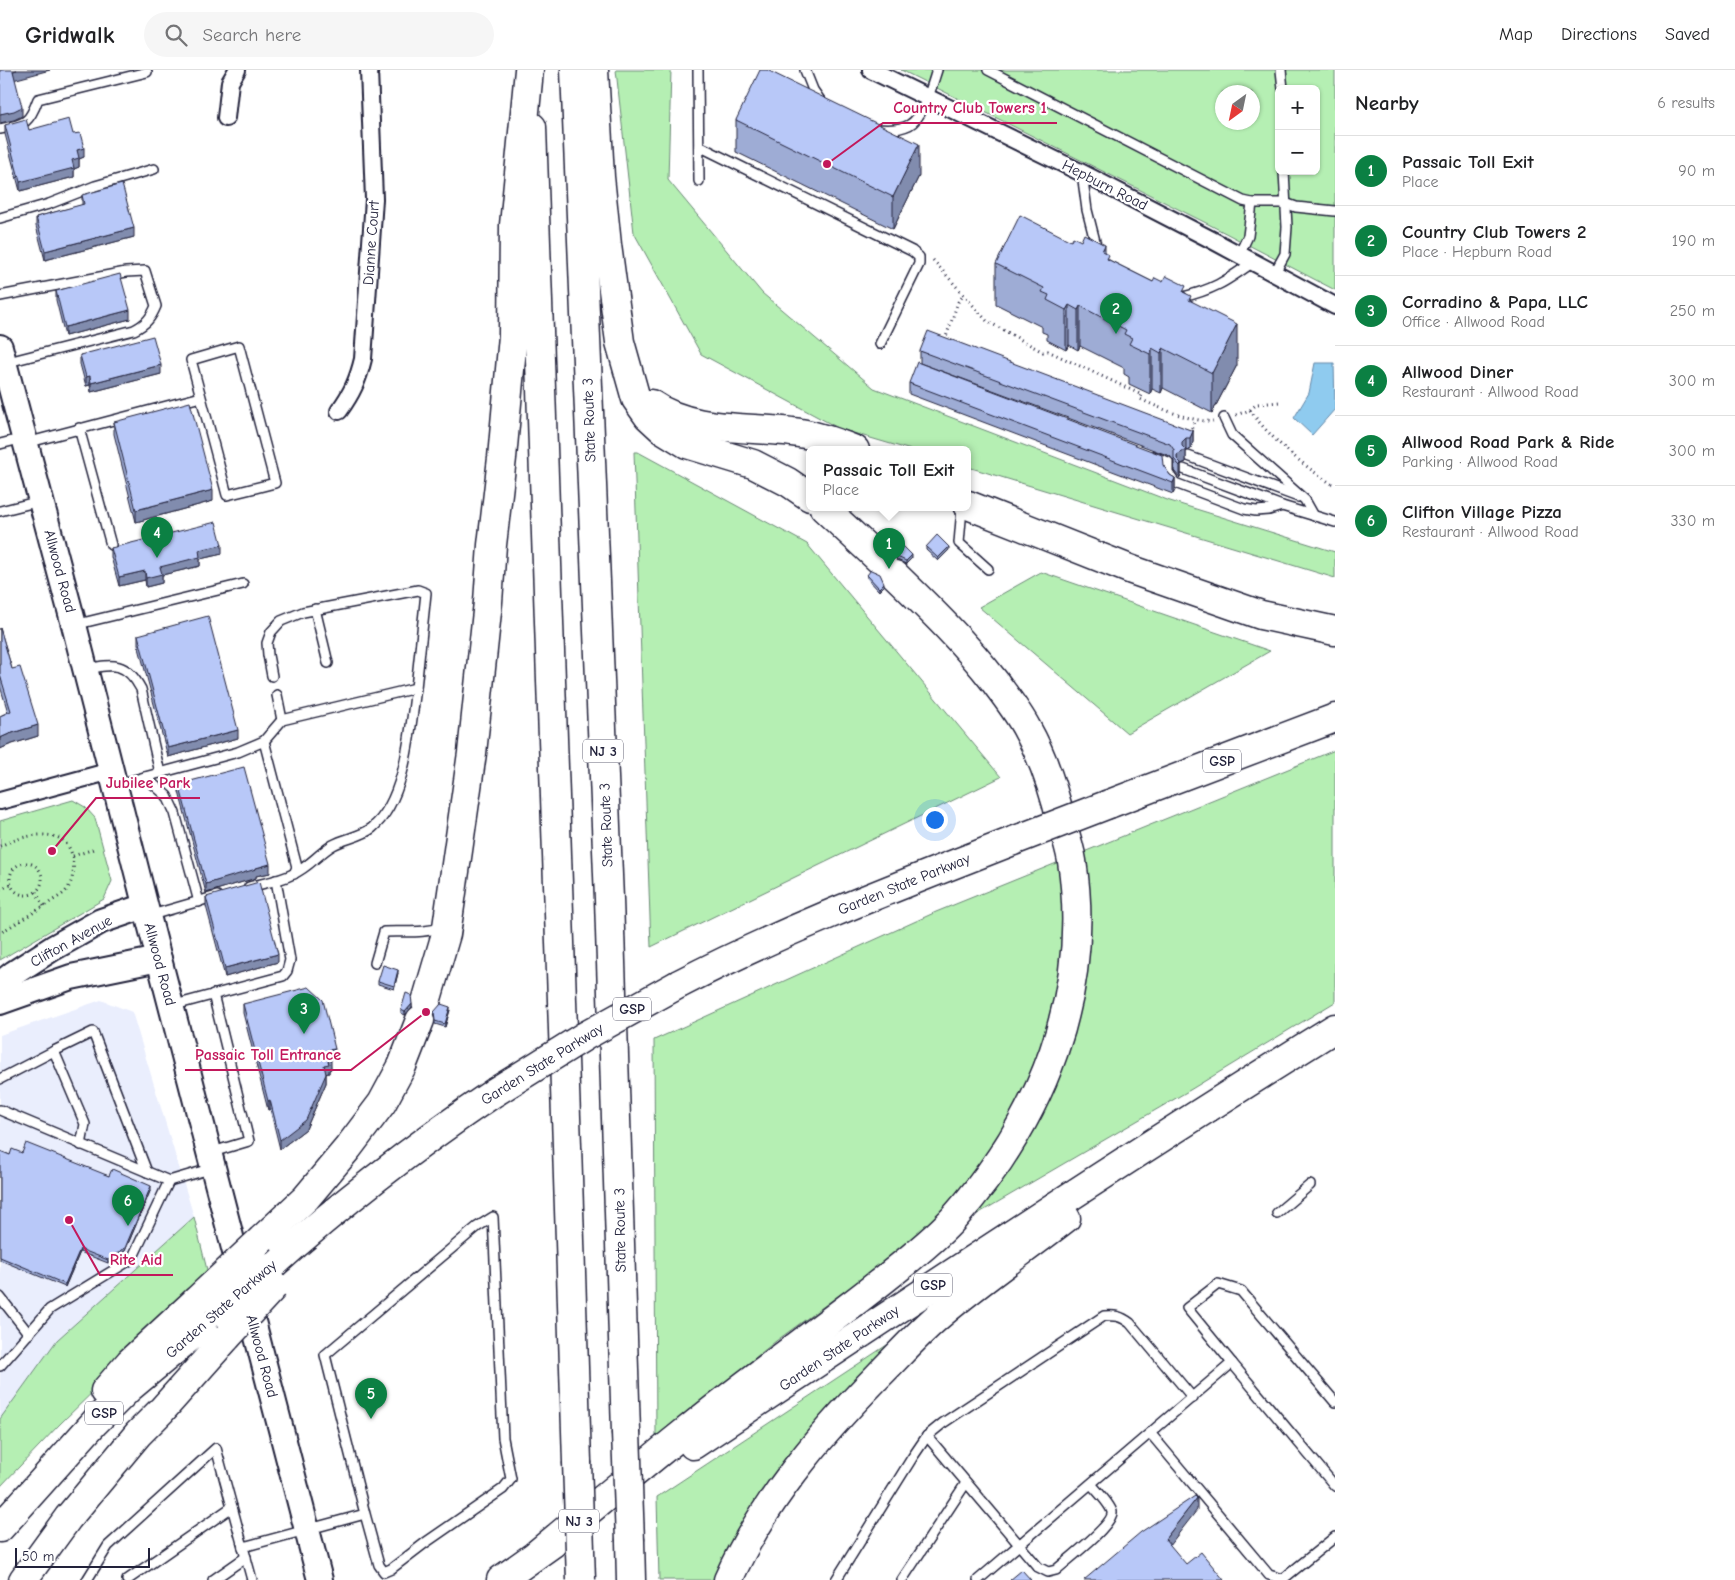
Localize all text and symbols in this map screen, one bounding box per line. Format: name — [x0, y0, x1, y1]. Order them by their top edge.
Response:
search box — [144, 12, 494, 57]
text: Gridwalk — [25, 21, 114, 49]
icon: search — [162, 21, 190, 49]
text: Search here — [202, 24, 301, 46]
text: Map — [1499, 24, 1533, 45]
text: Directions — [1561, 24, 1637, 45]
text: Saved — [1665, 24, 1710, 45]
north arrow — [1215, 85, 1260, 130]
map controls — [1275, 85, 1320, 175]
button: + — [1275, 85, 1320, 130]
text: Nearby — [1355, 91, 1419, 115]
callout: Country Club Towers 1 — [883, 92, 1057, 123]
text: 6 results — [1657, 94, 1715, 112]
text: Country Club Towers 1 — [893, 99, 1047, 117]
button: − — [1275, 130, 1320, 175]
text: Passaic Toll Exit — [1402, 151, 1534, 173]
street label: Hepburn Road — [1059, 156, 1151, 214]
text: 1 — [1368, 162, 1374, 180]
text: 90 m — [1678, 162, 1715, 180]
text: Place — [1402, 173, 1438, 191]
street label: Dianne Court — [359, 199, 383, 286]
text: Country Club Towers 2 — [1402, 221, 1587, 243]
text: 2 — [1367, 232, 1375, 250]
text: 190 m — [1672, 232, 1715, 250]
text: Place · Hepburn Road — [1402, 243, 1552, 261]
text: Corradino & Papa, LLC — [1402, 291, 1588, 313]
pin: 2 — [1100, 293, 1132, 334]
text: 3 — [1367, 302, 1375, 320]
text: 250 m — [1670, 302, 1715, 320]
text: Office · Allwood Road — [1402, 313, 1545, 331]
text: Allwood Diner — [1402, 361, 1513, 383]
text: 4 — [1367, 372, 1375, 390]
text: 300 m — [1669, 372, 1715, 390]
street label: State Route 3 — [579, 377, 599, 463]
text: Restaurant · Allwood Road — [1402, 383, 1579, 401]
text: Allwood Road Park & Ride — [1402, 431, 1614, 453]
text: 5 — [1367, 442, 1375, 460]
text: 300 m — [1669, 442, 1715, 460]
popup — [806, 446, 971, 511]
text: Parking · Allwood Road — [1402, 453, 1558, 471]
text: Passaic Toll Exit — [823, 459, 954, 481]
text: Place — [823, 481, 859, 499]
text: Clifton Village Pizza — [1402, 501, 1562, 523]
text: 6 — [1367, 512, 1375, 530]
text: 330 m — [1670, 512, 1715, 530]
pin: 4 — [141, 517, 173, 558]
text: Restaurant · Allwood Road — [1402, 523, 1579, 541]
street label: Allwood Road — [40, 528, 80, 614]
pin: 1 — [873, 528, 905, 569]
road number: NJ 3 — [583, 739, 623, 762]
road number: GSP — [1203, 749, 1241, 772]
callout: Jubilee Park — [96, 767, 200, 798]
text: Jubilee Park — [106, 774, 190, 792]
street label: State Route 3 — [596, 782, 616, 868]
your location — [922, 807, 948, 833]
street label: Garden State Parkway — [835, 849, 973, 919]
street label: Clifton Avenue — [27, 911, 116, 971]
street label: Allwood Road — [140, 921, 180, 1007]
pin: 3 — [288, 993, 320, 1034]
road number: GSP — [613, 998, 651, 1021]
street label: Garden State Parkway — [477, 1019, 607, 1109]
callout: Passaic Toll Entrance — [185, 1039, 351, 1070]
text: Passaic Toll Entrance — [195, 1046, 341, 1064]
pin: 6 — [112, 1185, 144, 1226]
street label: State Route 3 — [610, 1188, 630, 1272]
callout: Rite Aid — [100, 1244, 173, 1275]
text: Rite Aid — [110, 1251, 162, 1269]
street label: Garden State Parkway — [162, 1256, 280, 1362]
road number: GSP — [914, 1274, 952, 1296]
street label: Garden State Parkway — [776, 1301, 903, 1395]
street label: Allwood Road — [242, 1313, 282, 1399]
pin: 5 — [355, 1378, 387, 1419]
road number: GSP — [85, 1402, 123, 1425]
road number: NJ 3 — [559, 1510, 599, 1532]
scale bar — [15, 1545, 150, 1568]
text: 50 m — [22, 1548, 54, 1565]

